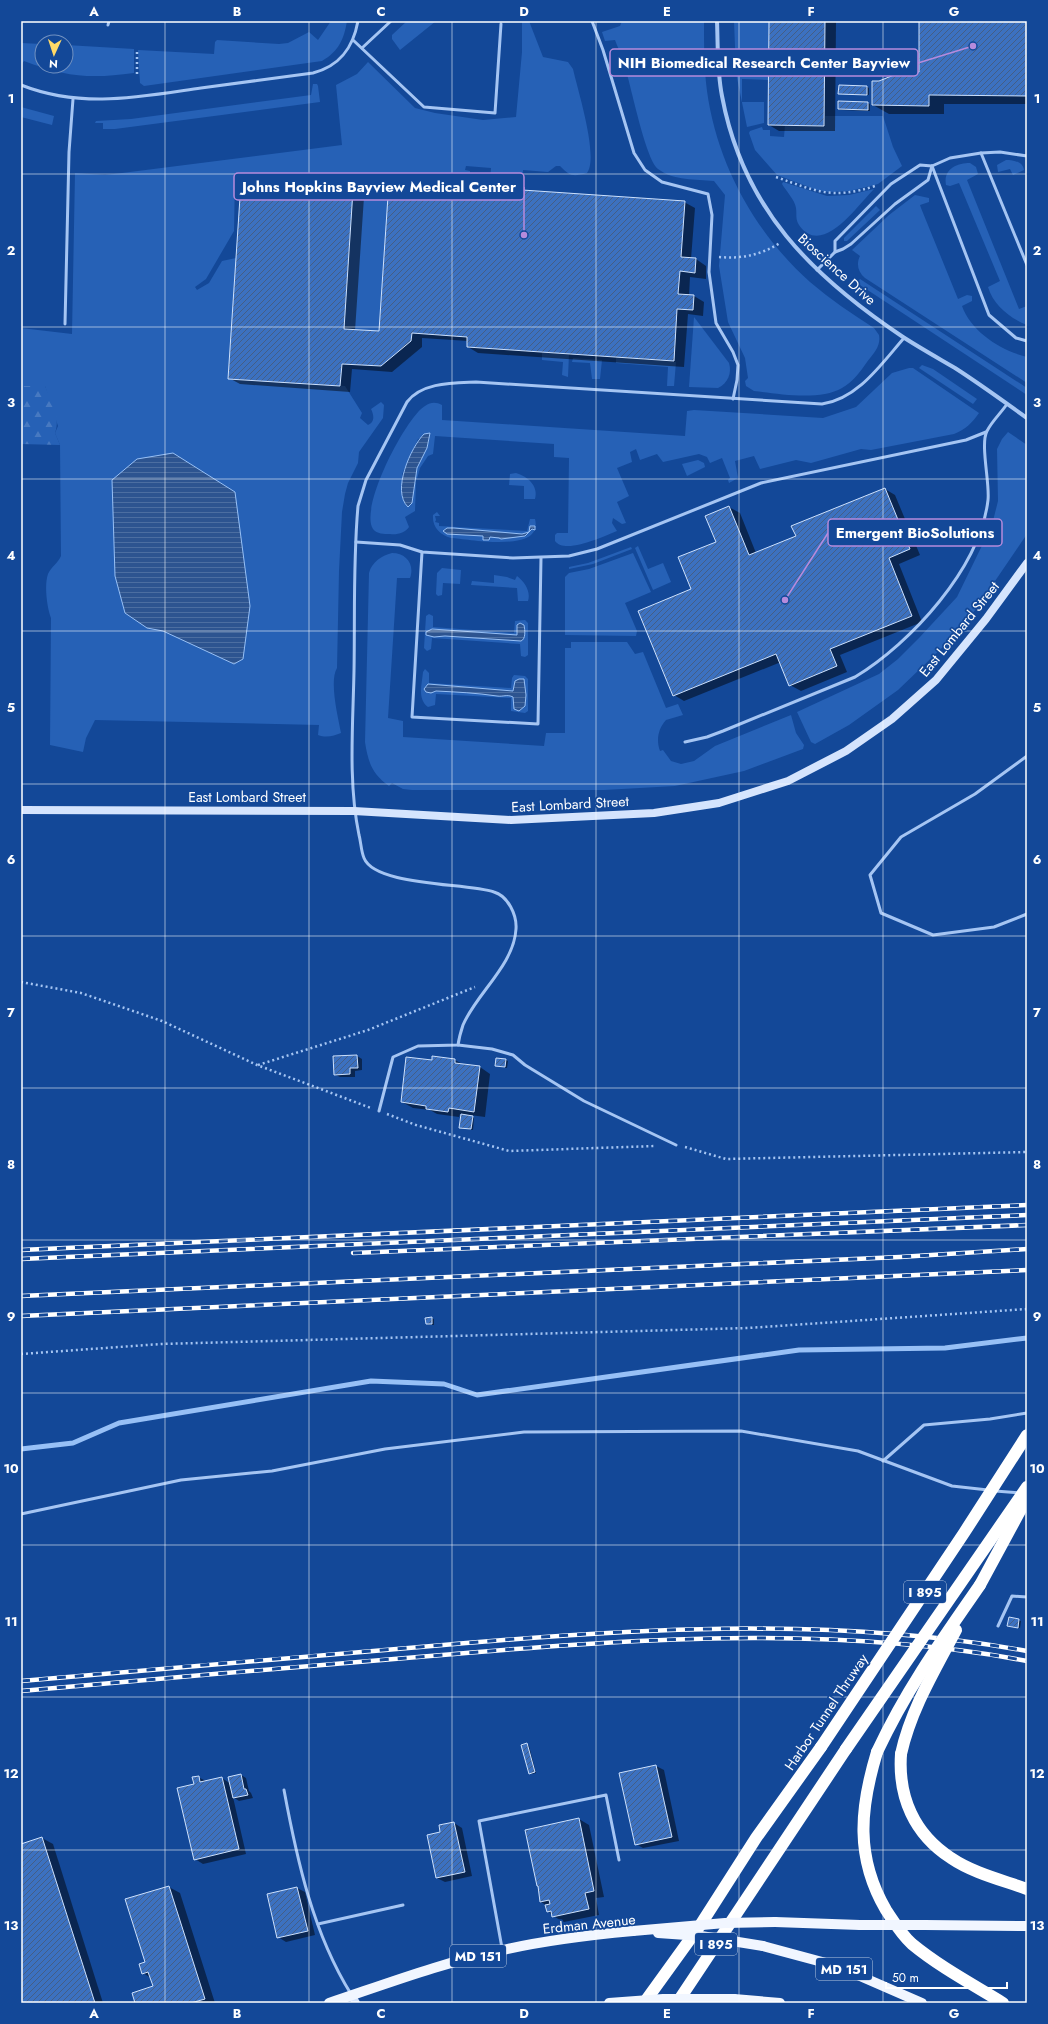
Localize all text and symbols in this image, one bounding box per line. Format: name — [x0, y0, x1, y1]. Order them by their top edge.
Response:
text: A — [88, 2, 99, 21]
text: B — [233, 2, 242, 21]
text: C — [376, 2, 386, 21]
text: D — [519, 2, 529, 21]
text: E — [663, 2, 671, 21]
text: F — [807, 2, 815, 21]
text: G — [949, 2, 960, 21]
north arrow — [34, 34, 74, 74]
callout: NIH Biomedical Research Center Bayview — [610, 49, 918, 76]
text: NIH Biomedical Research Center Bayview — [618, 52, 911, 74]
text: N — [49, 56, 58, 72]
text: 1 — [8, 89, 14, 108]
text: 1 — [1034, 89, 1040, 108]
callout: Johns Hopkins Bayview Medical Center — [234, 173, 524, 200]
text: Johns Hopkins Bayview Medical Center — [239, 176, 517, 198]
street label: Bioscience Drive — [794, 228, 880, 310]
text: 2 — [7, 241, 15, 260]
text: 2 — [1033, 241, 1041, 260]
text: 3 — [7, 393, 15, 412]
text: 3 — [1033, 393, 1041, 412]
callout: Emergent BioSolutions — [828, 519, 1002, 546]
text: Emergent BioSolutions — [836, 522, 994, 544]
text: 4 — [6, 546, 16, 565]
text: 4 — [1032, 546, 1042, 565]
street label: East Lombard Street — [914, 577, 1004, 681]
text: 5 — [7, 698, 15, 717]
text: 5 — [1033, 698, 1041, 717]
street label: East Lombard Street — [188, 787, 306, 807]
street label: East Lombard Street — [511, 791, 630, 817]
text: 6 — [7, 850, 16, 869]
text: 6 — [1033, 850, 1042, 869]
text: 7 — [7, 1003, 15, 1022]
text: 7 — [1033, 1003, 1041, 1022]
text: 8 — [7, 1155, 15, 1174]
text: 8 — [1033, 1155, 1041, 1174]
text: 9 — [7, 1307, 16, 1326]
text: 9 — [1033, 1307, 1042, 1326]
text: 10 — [3, 1459, 19, 1478]
text: 10 — [1029, 1459, 1045, 1478]
road number: I 895 — [904, 1581, 946, 1603]
text: 11 — [4, 1612, 18, 1631]
text: 11 — [1030, 1612, 1044, 1631]
street label: Harbor Tunnel Thruway — [780, 1649, 873, 1774]
text: 12 — [3, 1764, 19, 1783]
text: 12 — [1029, 1764, 1045, 1783]
street label: Erdman Avenue — [542, 1909, 636, 1939]
text: 13 — [4, 1916, 18, 1935]
text: 13 — [1030, 1916, 1044, 1935]
road number: I 895 — [695, 1933, 737, 1955]
road number: MD 151 — [450, 1945, 506, 1967]
road number: MD 151 — [816, 1958, 872, 1980]
scale bar — [886, 1964, 1007, 1990]
text: 50 m — [892, 1969, 919, 1987]
text: A — [88, 2004, 99, 2023]
text: B — [233, 2004, 242, 2023]
text: C — [376, 2004, 386, 2023]
text: D — [519, 2004, 529, 2023]
text: E — [663, 2004, 671, 2023]
text: F — [807, 2004, 815, 2023]
text: G — [949, 2004, 960, 2023]

